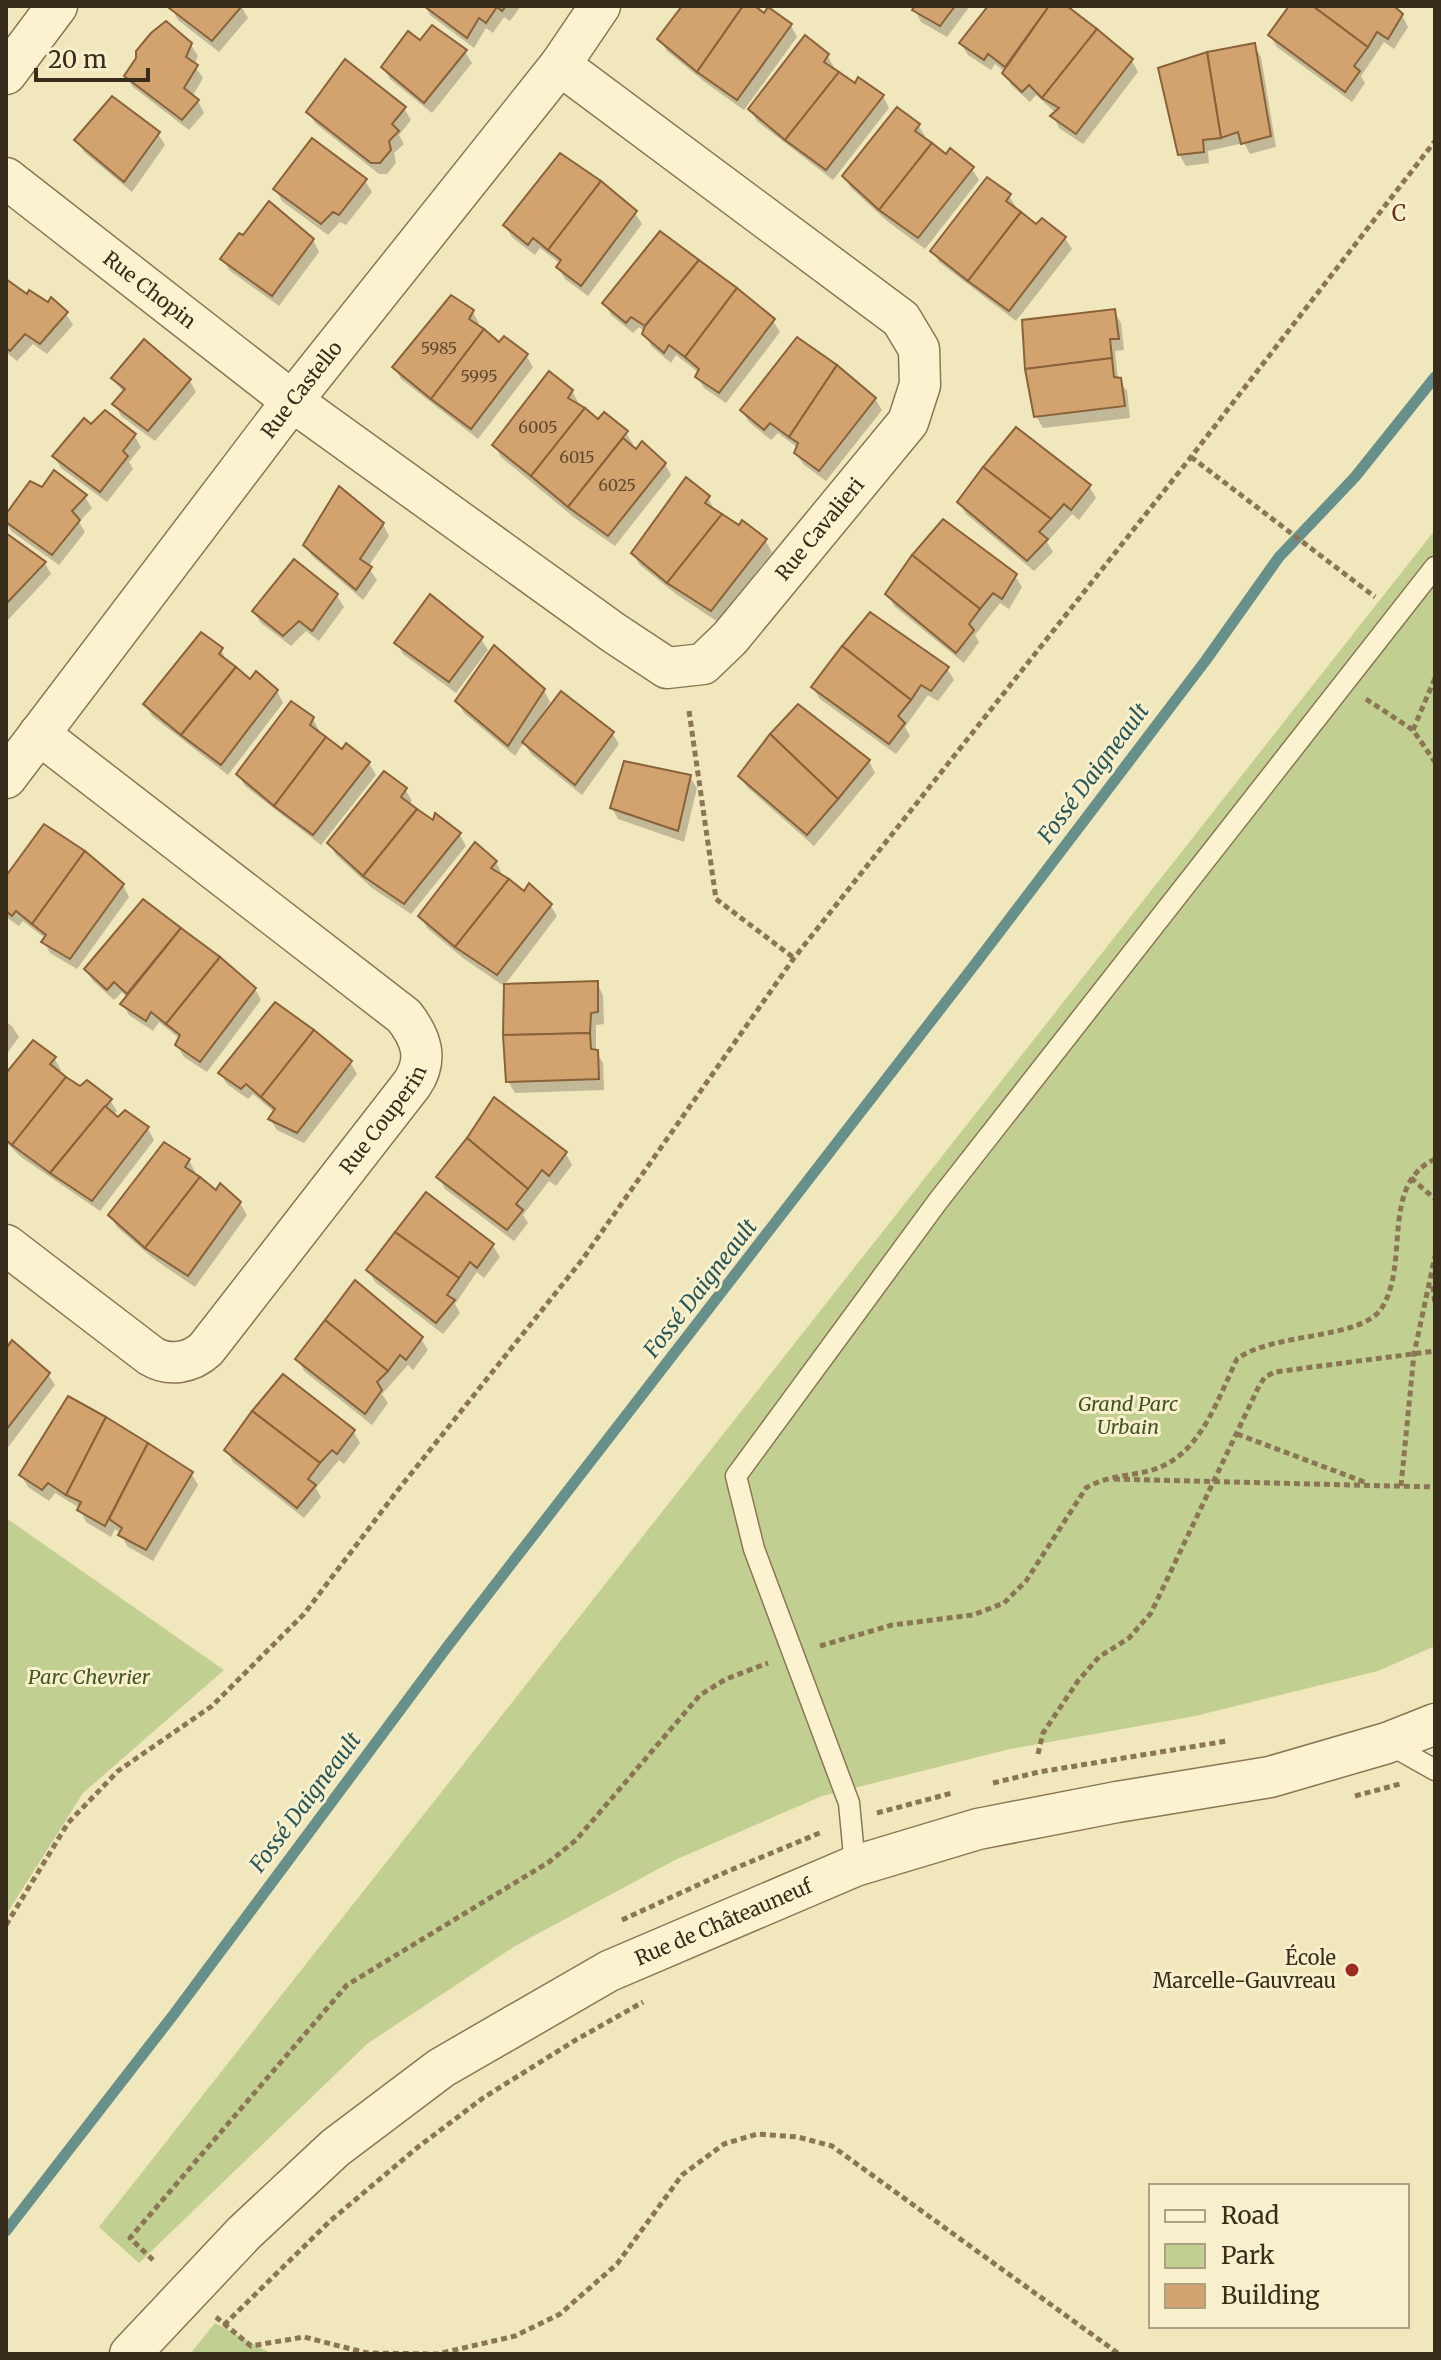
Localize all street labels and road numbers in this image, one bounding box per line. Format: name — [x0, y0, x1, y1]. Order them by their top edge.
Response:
street label: Rue Chopin — [98, 245, 201, 334]
street label: Rue Castello — [255, 335, 347, 443]
street label: Rue Cavalieri — [770, 472, 869, 585]
street label: Rue Couperin — [334, 1062, 432, 1179]
street label: Rue de Châteauneuf — [631, 1872, 817, 1970]

